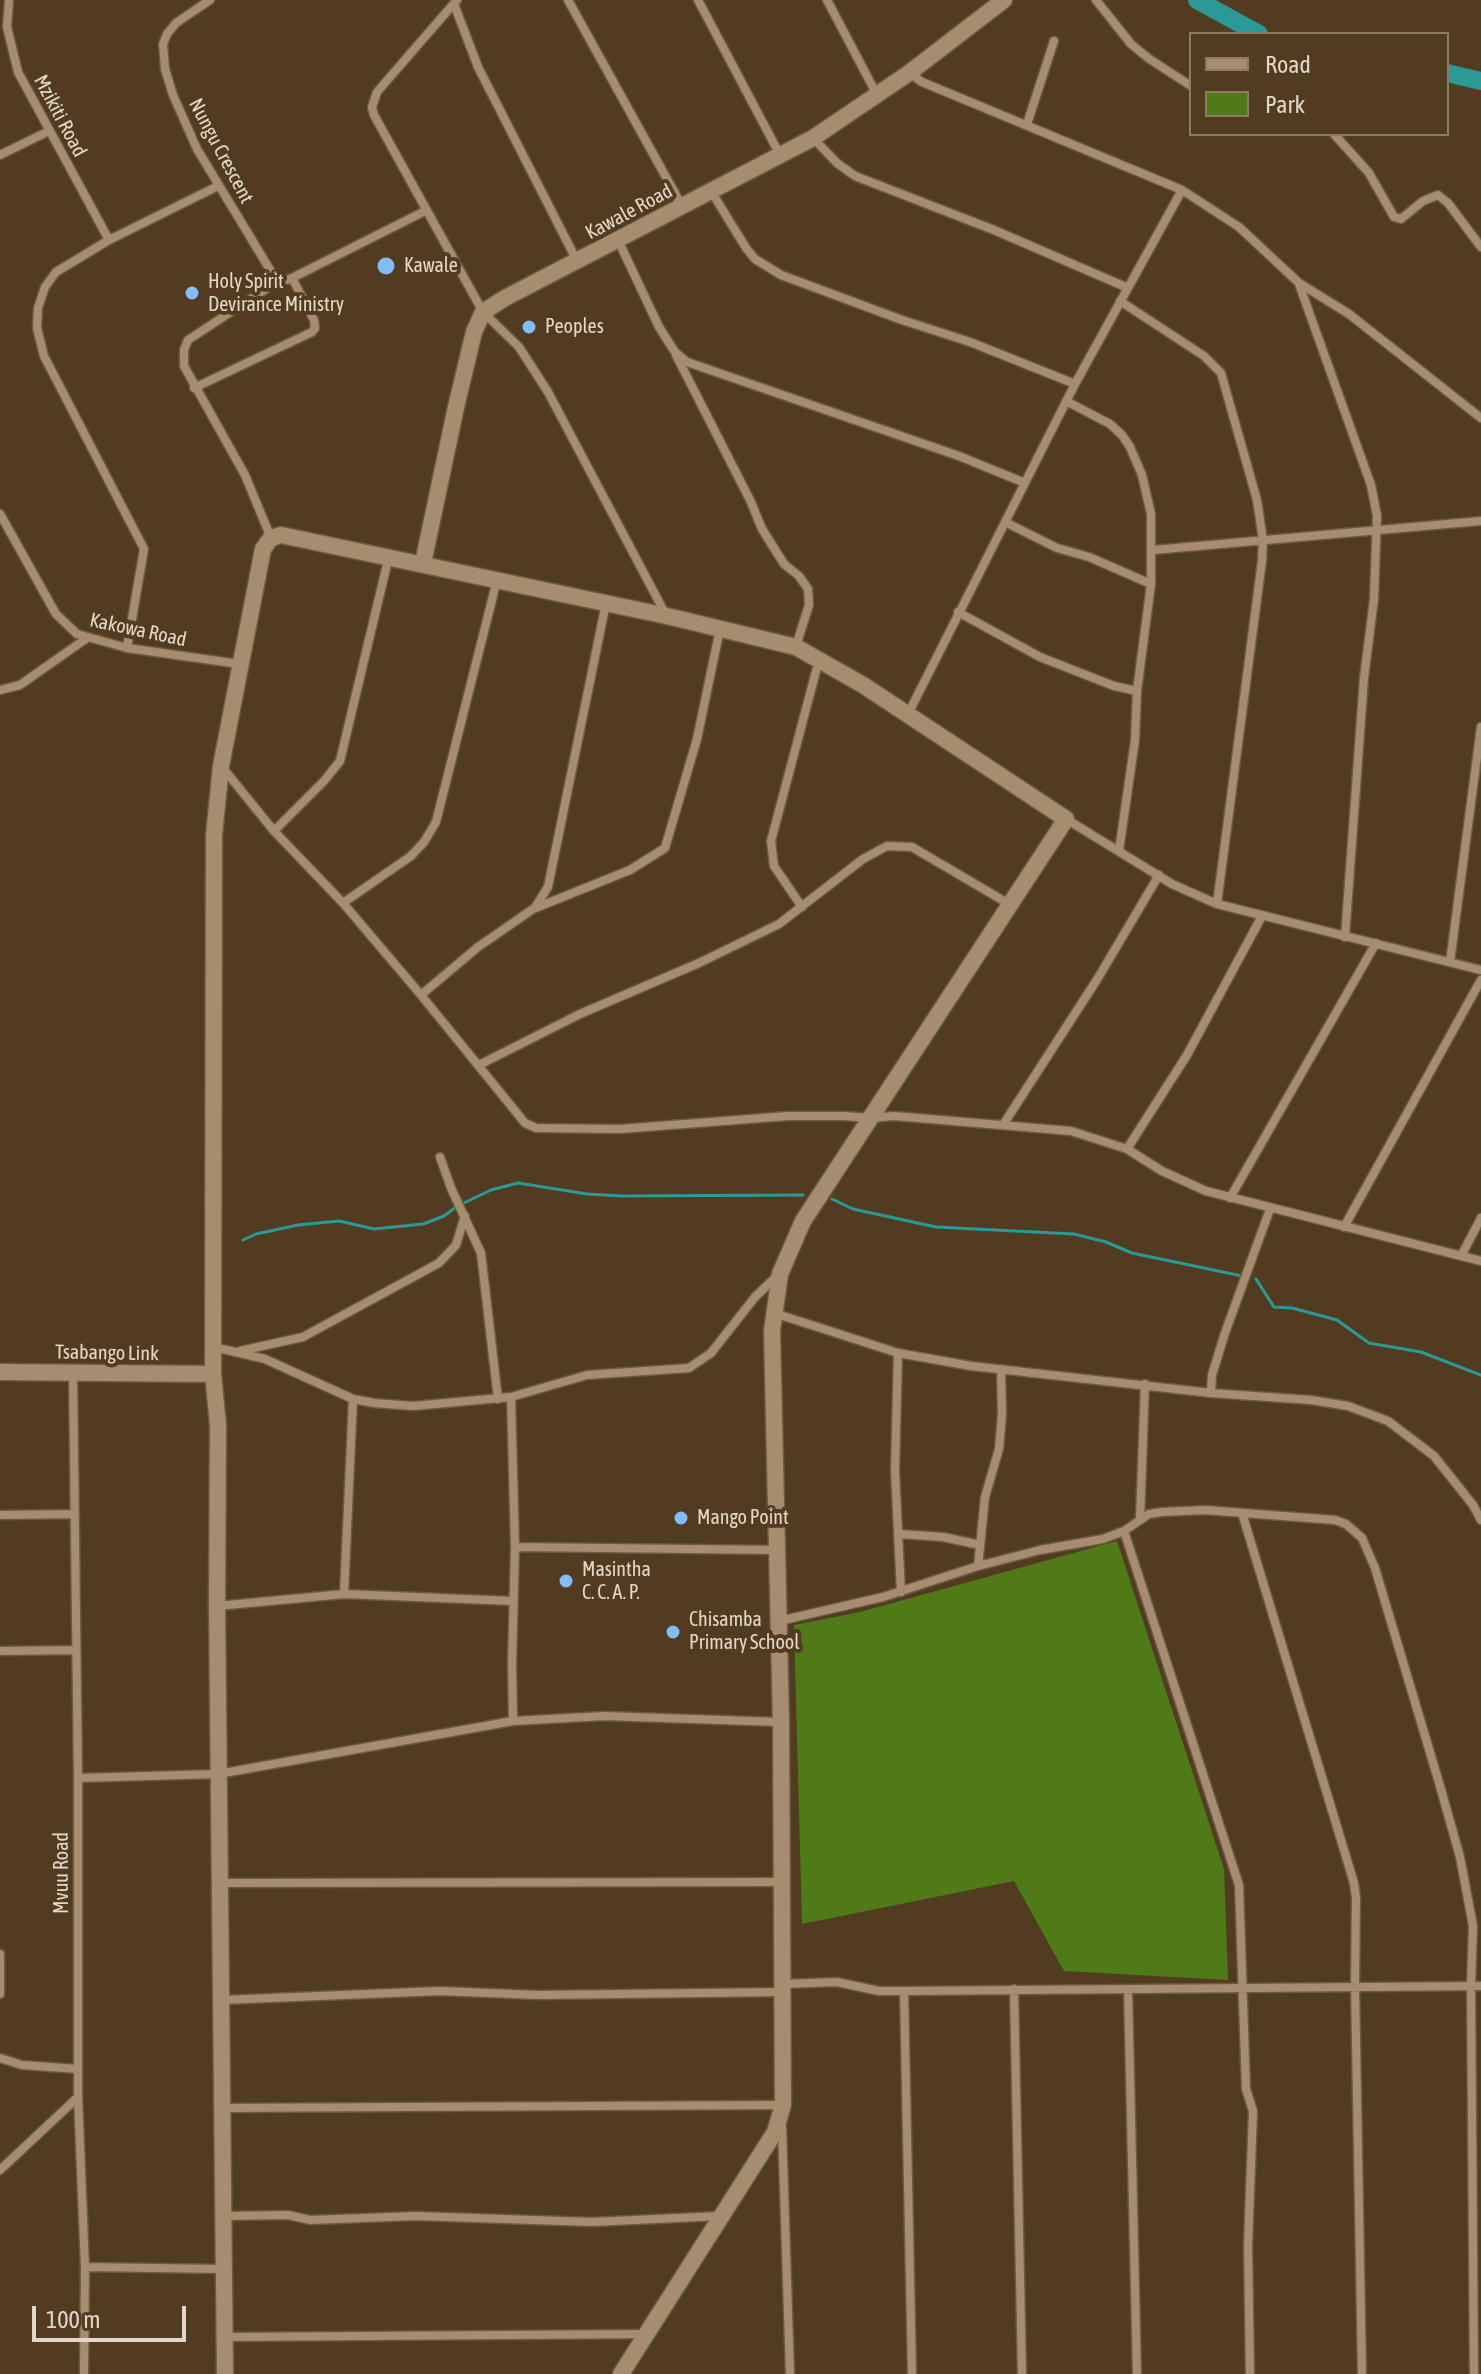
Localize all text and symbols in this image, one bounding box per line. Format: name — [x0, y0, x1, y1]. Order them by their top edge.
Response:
legend — [1189, 32, 1449, 136]
text: Road — [1265, 51, 1311, 78]
street label: Mzikiti Road — [28, 71, 92, 161]
text: Park — [1265, 91, 1305, 118]
street label: Nungu Crescent — [183, 95, 259, 207]
street label: Kawale Road — [581, 179, 677, 245]
place label: Kawale — [404, 254, 458, 278]
marker: Kawale — [375, 255, 397, 277]
place label: Holy Spirit Devirance Ministry — [208, 270, 344, 317]
marker: Holy Spirit Devirance Ministry — [183, 284, 201, 302]
place label: Peoples — [545, 315, 604, 339]
marker: Peoples — [520, 318, 538, 336]
street label: Kakowa Road — [87, 608, 189, 652]
street label: Tsabango Link — [55, 1340, 159, 1366]
place label: Mango Point — [697, 1506, 789, 1530]
marker: Mango Point — [672, 1509, 690, 1527]
place label: Masintha C. C. A. P. — [582, 1558, 651, 1605]
marker: Masintha C. C. A. P. — [557, 1572, 575, 1590]
place label: Chisamba Primary School — [689, 1608, 799, 1655]
marker: Chisamba Primary School — [664, 1623, 682, 1641]
street label: Mvuu Road — [50, 1832, 74, 1914]
scale bar — [36, 2290, 190, 2340]
text: 100 m — [46, 2306, 100, 2333]

